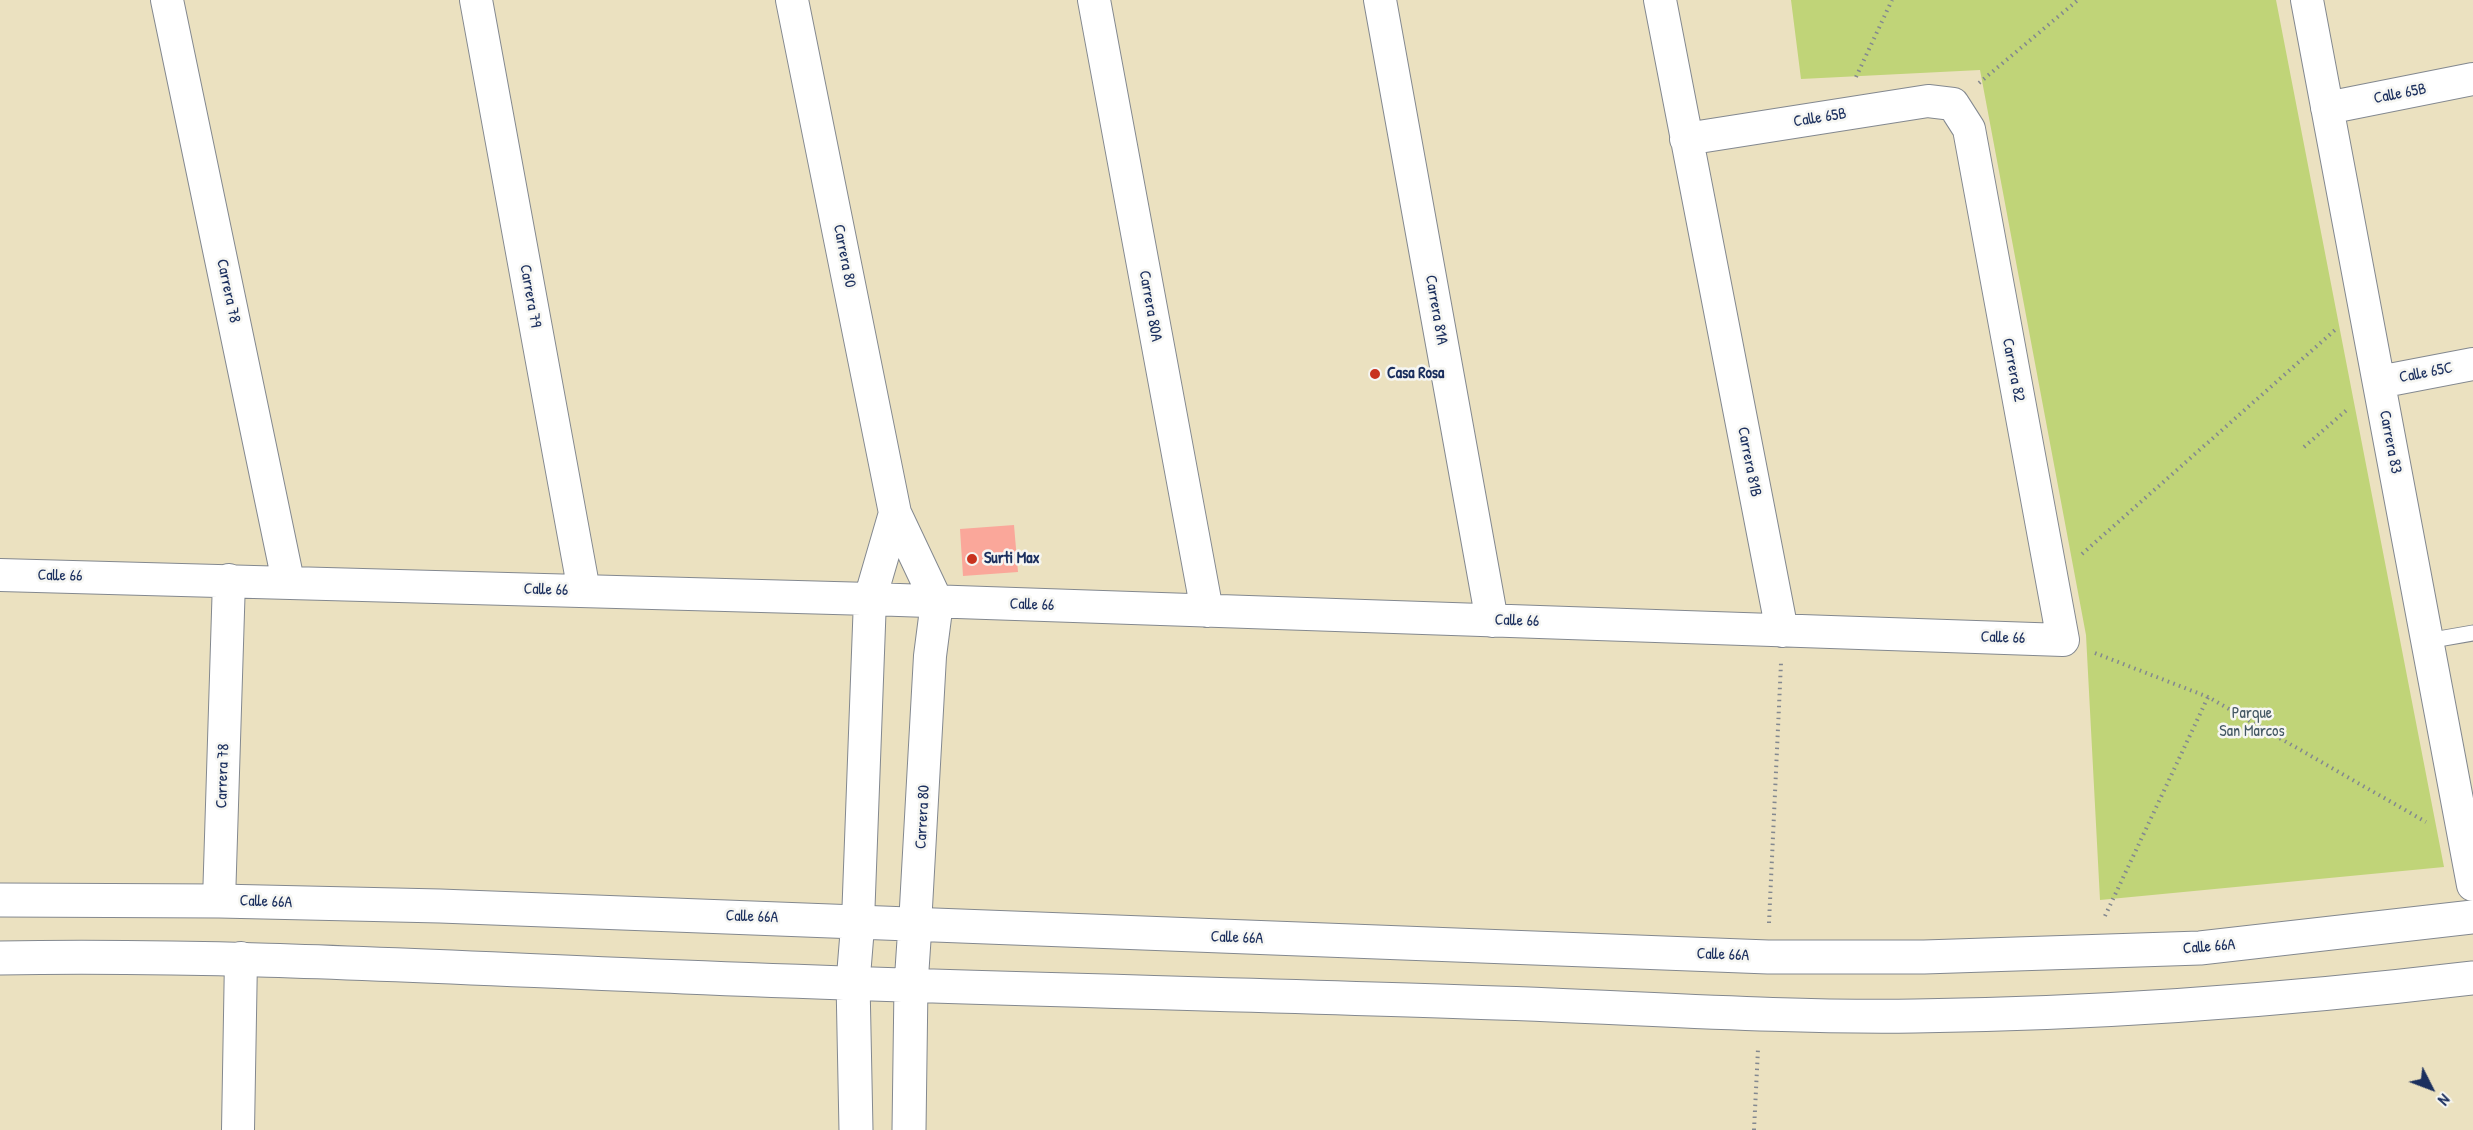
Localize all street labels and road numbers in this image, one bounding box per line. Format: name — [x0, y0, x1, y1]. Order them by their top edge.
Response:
street label: Calle 65B — [2372, 79, 2428, 109]
street label: Calle 65B — [1792, 104, 1848, 132]
street label: Carrera 80 — [828, 223, 860, 289]
street label: Carrera 78 — [212, 257, 244, 325]
street label: Carrera 79 — [515, 263, 545, 329]
street label: Carrera 80A — [1134, 269, 1166, 343]
street label: Carrera 81A — [1420, 274, 1452, 346]
street label: Carrera 82 — [1997, 337, 2029, 403]
street label: Calle 65C — [2398, 358, 2454, 388]
street label: Carrera 83 — [2374, 409, 2406, 475]
street label: Carrera 81B — [1733, 425, 1765, 499]
street label: Calle 66 — [37, 566, 83, 586]
street label: Calle 66 — [523, 580, 569, 600]
street label: Calle 66 — [1009, 595, 1055, 615]
street label: Calle 66 — [1494, 611, 1540, 631]
street label: Calle 66 — [1980, 628, 2026, 648]
street label: Carrera 78 — [212, 743, 234, 809]
street label: Carrera 80 — [912, 785, 934, 849]
street label: Calle 66A — [239, 891, 293, 913]
street label: Calle 66A — [725, 906, 779, 928]
street label: Calle 66A — [1210, 927, 1264, 949]
street label: Calle 66A — [2182, 935, 2236, 959]
street label: Calle 66A — [1696, 944, 1750, 966]

